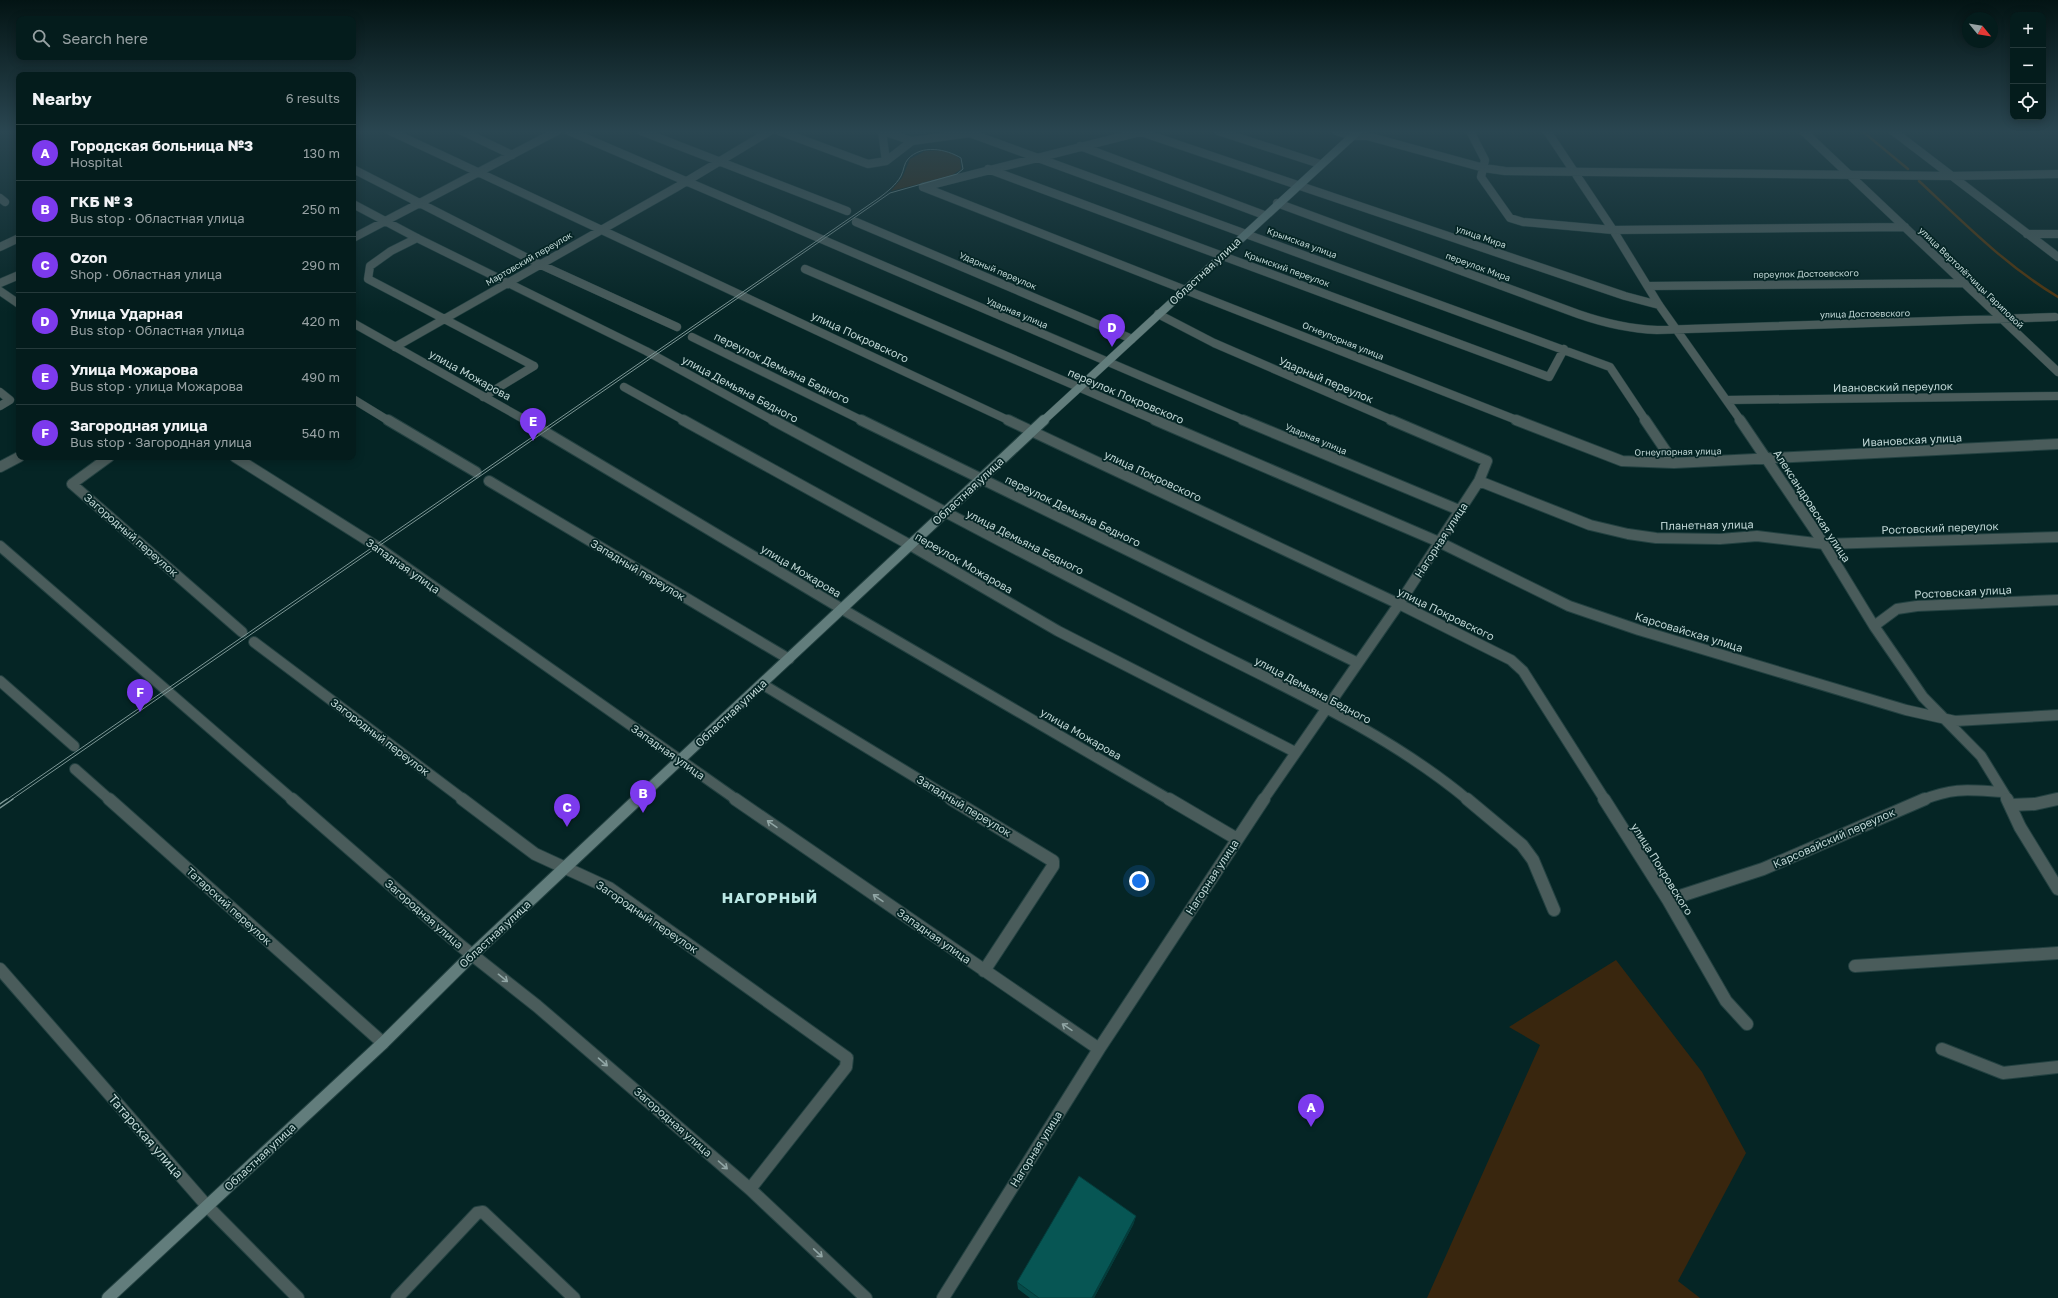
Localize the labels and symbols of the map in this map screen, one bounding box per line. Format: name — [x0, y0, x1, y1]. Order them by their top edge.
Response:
north arrow — [1962, 12, 1998, 48]
street label: улица Мира — [1455, 223, 1508, 250]
street label: улица Вертолётчицы Гариповой — [1917, 224, 2026, 331]
street label: Крымская улица — [1266, 225, 1339, 260]
street label: Мартовский переулок — [483, 229, 574, 288]
street label: Областная улица — [1166, 234, 1243, 307]
street label: Крымский переулок — [1243, 248, 1331, 289]
street label: Ударный переулок — [958, 249, 1039, 292]
street label: переулок Мира — [1444, 250, 1512, 283]
street label: переулок Достоевского — [1753, 267, 1859, 280]
street label: Ударная улица — [985, 295, 1050, 330]
street label: улица Достоевского — [1820, 307, 1910, 320]
street label: улица Покровского — [809, 308, 911, 365]
pin: D — [1099, 314, 1125, 347]
street label: Огнеупорная улица — [1301, 319, 1386, 362]
street label: переулок Демьяна Бедного — [712, 329, 852, 406]
street label: улица Можарова — [427, 347, 513, 402]
street label: улица Демьяна Бедного — [680, 352, 801, 425]
street label: Ударный переулок — [1277, 354, 1376, 406]
street label: переулок Покровского — [1066, 365, 1187, 426]
street label: Ивановский переулок — [1833, 379, 1954, 394]
pin: E — [520, 408, 546, 441]
street label: Ударная улица — [1284, 421, 1349, 456]
street label: Ивановская улица — [1862, 430, 1962, 449]
street label: Огнеупорная улица — [1634, 445, 1722, 458]
street label: улица Покровского — [1102, 447, 1204, 504]
street label: Александровская улица — [1771, 447, 1854, 564]
street label: Областная улица — [929, 454, 1006, 527]
street label: переулок Демьяна Бедного — [1003, 472, 1143, 549]
street label: Загородный переулок — [82, 490, 181, 579]
street label: Нагорная улица — [1411, 500, 1470, 580]
street label: улица Демьяна Бедного — [964, 506, 1086, 577]
street label: Планетная улица — [1660, 517, 1754, 532]
street label: Ростовский переулок — [1881, 519, 2000, 536]
street label: переулок Можарова — [913, 529, 1015, 596]
street label: Западная улица — [364, 535, 443, 596]
street label: Западный переулок — [589, 536, 689, 603]
street label: улица Можарова — [759, 541, 844, 600]
street label: Ростовская улица — [1914, 582, 2012, 601]
street label: улица Покровского — [1396, 584, 1497, 643]
street label: Карсовайская улица — [1634, 609, 1745, 654]
street label: улица Демьяна Бедного — [1253, 653, 1374, 726]
street label: Областная улица — [692, 676, 769, 749]
pin: F — [127, 679, 153, 712]
street label: Загородный переулок — [328, 695, 433, 778]
street label: улица Можарова — [1038, 705, 1124, 762]
street label: Западная улица — [629, 721, 708, 782]
street label: Западный переулок — [915, 772, 1015, 839]
pin: B — [630, 780, 656, 813]
pin: C — [554, 794, 580, 827]
street label: Карсовайский переулок — [1771, 804, 1897, 870]
one-way arrow — [766, 820, 777, 828]
street label: улица Покровского — [1629, 820, 1696, 917]
street label: Нагорная улица — [1182, 837, 1241, 917]
street label: Татарский переулок — [184, 864, 275, 948]
your location — [1129, 871, 1149, 891]
street label: Загородная улица — [383, 876, 466, 951]
street label: Загородный переулок — [594, 878, 701, 956]
district label: НАГОРНЫЙ — [722, 888, 818, 906]
one-way arrow — [873, 894, 884, 902]
street label: Областная улица — [456, 897, 533, 970]
street label: Западная улица — [895, 905, 974, 966]
one-way arrow — [498, 974, 509, 983]
one-way arrow — [1061, 1023, 1072, 1031]
one-way arrow — [598, 1058, 608, 1067]
street label: Загородная улица — [632, 1084, 715, 1159]
street label: Татарская улица — [105, 1091, 187, 1181]
pin: A — [1298, 1094, 1324, 1127]
street label: Нагорная улица — [1007, 1108, 1064, 1189]
street label: Областная улица — [221, 1120, 298, 1193]
one-way arrow — [717, 1160, 727, 1169]
one-way arrow — [813, 1248, 823, 1257]

